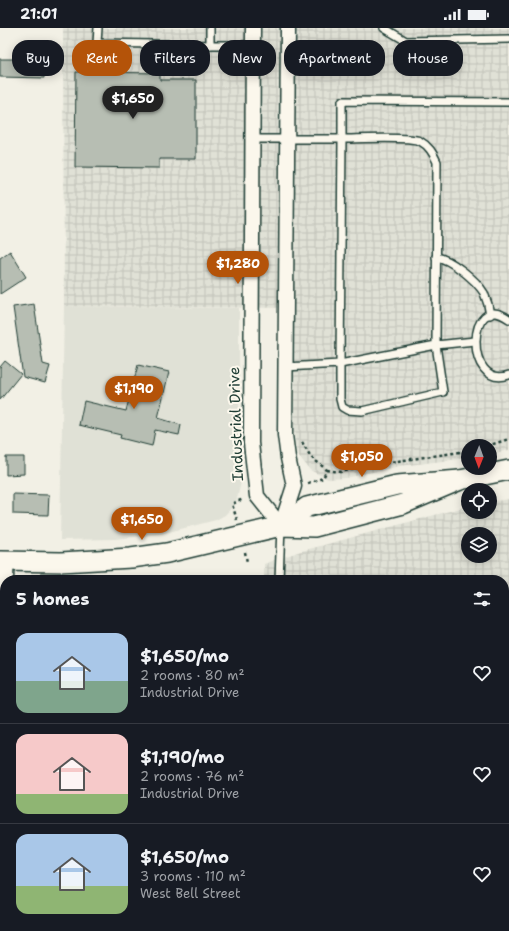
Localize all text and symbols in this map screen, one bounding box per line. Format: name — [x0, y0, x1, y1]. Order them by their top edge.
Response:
text: 21:01 — [20, 4, 58, 24]
chip: Buy — [12, 40, 64, 76]
chip: Rent — [72, 40, 132, 76]
chip: Filters — [140, 40, 210, 76]
chip: New — [218, 40, 276, 76]
chip: Apartment — [284, 40, 385, 76]
chip: House — [393, 40, 463, 76]
pin: $1,650 — [100, 86, 166, 120]
text: $1,650 — [111, 90, 155, 107]
pin: $1,280 — [205, 251, 271, 285]
text: $1,280 — [216, 255, 260, 272]
street label: Industrial Drive — [224, 366, 248, 482]
pin: $1,190 — [101, 376, 167, 410]
text: $1,190 — [114, 380, 154, 397]
north arrow — [461, 439, 497, 475]
map controls — [461, 439, 497, 563]
pin: $1,050 — [329, 444, 395, 478]
text: $1,050 — [340, 448, 384, 465]
button: locate — [461, 483, 497, 519]
pin: $1,650 — [109, 507, 175, 541]
text: $1,650 — [120, 511, 164, 528]
button: layers — [461, 527, 497, 563]
text: 5 homes — [16, 588, 89, 610]
icon: filters — [471, 588, 493, 610]
text: $1,650/mo — [140, 645, 229, 667]
icon: home — [48, 649, 96, 697]
icon: heart — [471, 662, 493, 684]
text: 2 rooms · 80 m² — [140, 667, 244, 684]
text: Industrial Drive — [140, 684, 239, 701]
text: $1,190/mo — [140, 746, 225, 768]
icon: home — [48, 750, 96, 798]
icon: heart — [471, 763, 493, 785]
text: 2 rooms · 76 m² — [140, 768, 244, 785]
text: Industrial Drive — [140, 785, 239, 802]
text: $1,650/mo — [140, 846, 229, 868]
icon: home — [48, 850, 96, 898]
icon: heart — [471, 863, 493, 885]
text: 3 rooms · 110 m² — [140, 868, 246, 885]
text: West Bell Street — [140, 885, 241, 902]

